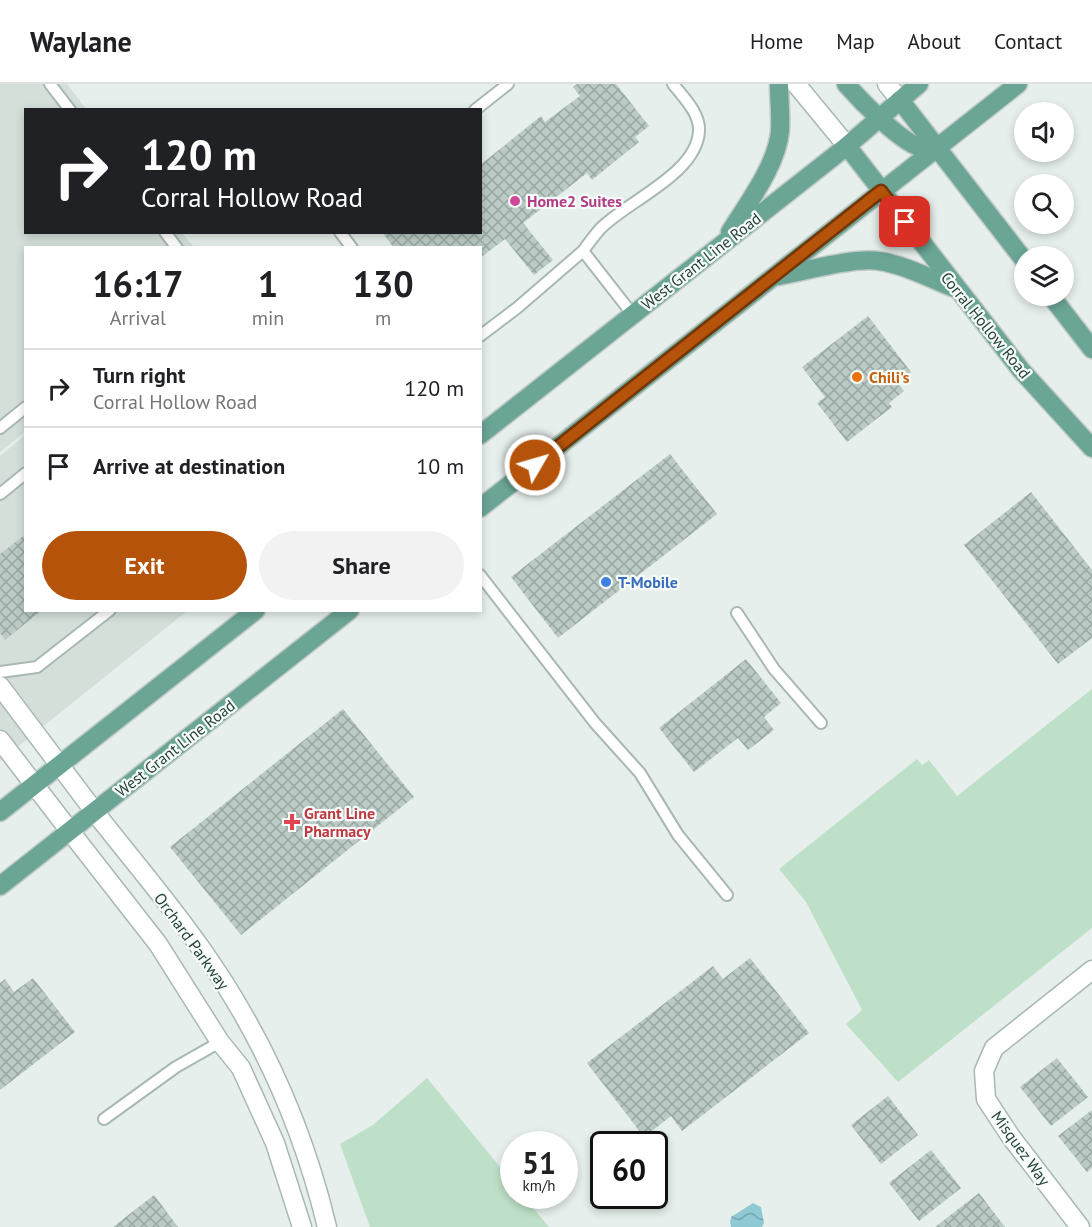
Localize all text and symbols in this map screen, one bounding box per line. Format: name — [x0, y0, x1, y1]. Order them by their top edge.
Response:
text: Waylane — [30, 23, 132, 60]
text: Home — [750, 28, 803, 55]
text: Map — [836, 28, 875, 55]
text: About — [908, 28, 961, 55]
text: Contact — [994, 28, 1062, 55]
map controls — [1014, 102, 1074, 306]
button: sound — [1014, 102, 1074, 162]
text: 120 m — [141, 127, 257, 182]
icon: right — [42, 132, 120, 210]
button: search — [1014, 174, 1074, 234]
text: Corral Hollow Road — [141, 180, 363, 214]
place label: Home2 Suites — [527, 191, 622, 211]
marker: Home2 Suites — [508, 194, 522, 208]
pin — [879, 196, 930, 247]
icon: arrive — [888, 205, 921, 238]
street label: West Grant Line Road — [637, 208, 765, 314]
button: layers — [1014, 246, 1074, 306]
text: 16:17 — [92, 260, 184, 307]
text: 1 — [258, 260, 278, 307]
text: 130 — [353, 260, 414, 307]
street label: Corral Hollow Road — [937, 268, 1035, 382]
text: Arrival — [110, 305, 166, 331]
text: min — [252, 305, 284, 331]
text: m — [375, 305, 391, 331]
text: Turn right — [93, 361, 185, 389]
place label: Chili's — [869, 367, 910, 387]
marker: Chili's — [850, 370, 864, 384]
icon: right — [42, 372, 75, 405]
text: 120 m — [404, 374, 464, 402]
text: Corral Hollow Road — [93, 389, 257, 415]
position arrow — [503, 433, 567, 497]
icon: arrive — [42, 450, 75, 483]
text: Arrive at destination — [93, 452, 285, 480]
text: 10 m — [416, 452, 464, 480]
button: Exit — [42, 531, 247, 600]
button: Share — [259, 531, 464, 600]
place label: T-Mobile — [618, 572, 678, 592]
marker: T-Mobile — [599, 575, 613, 589]
street label: West Grant Line Road — [111, 695, 239, 801]
place label: Grant Line Pharmacy — [304, 803, 375, 841]
marker: Grant Line Pharmacy — [285, 815, 299, 829]
street label: Orchard Parkway — [150, 889, 234, 994]
street label: Misquez Way — [987, 1107, 1055, 1190]
speed limit sign: 60 — [590, 1131, 668, 1209]
text: 51 — [522, 1143, 556, 1182]
text: km/h — [523, 1176, 555, 1195]

